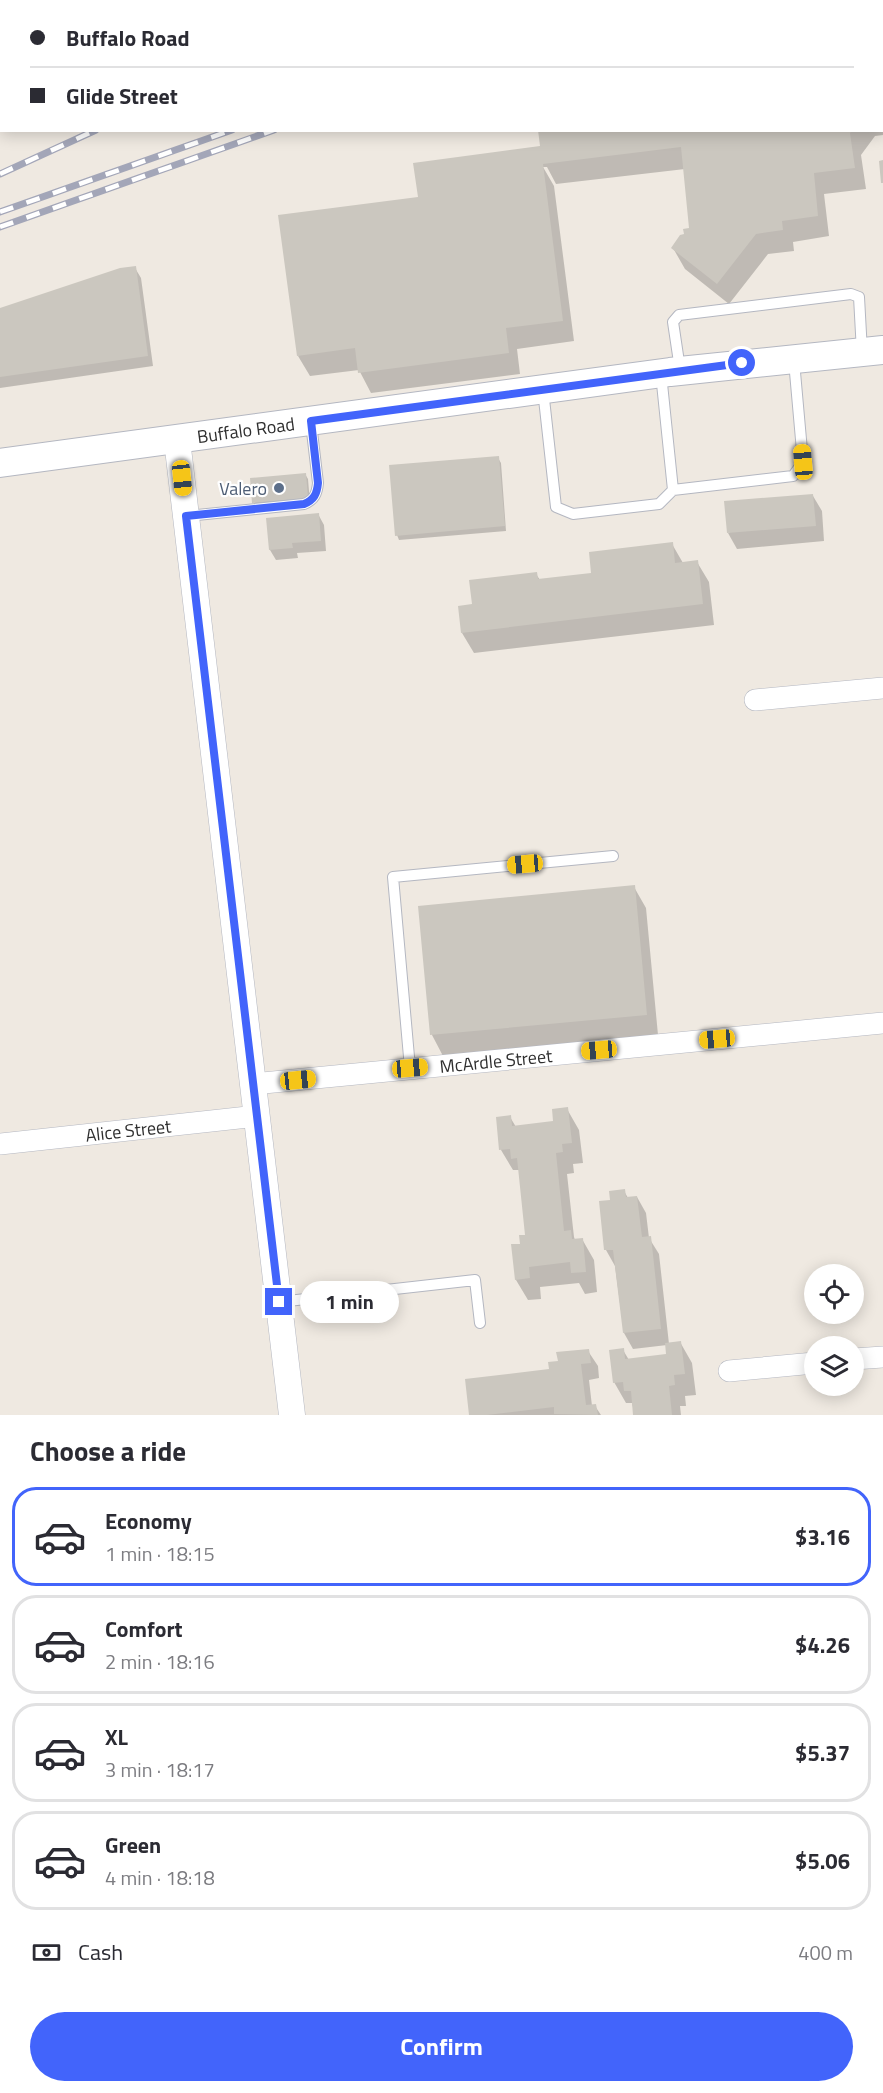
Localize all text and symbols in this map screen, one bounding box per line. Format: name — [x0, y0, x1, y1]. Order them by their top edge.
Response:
text: Buffalo Road — [66, 21, 190, 55]
text: Glide Street — [66, 79, 178, 113]
route start — [728, 349, 755, 376]
street label: Buffalo Road — [195, 410, 296, 450]
car — [792, 443, 814, 481]
car — [171, 459, 193, 497]
place label: Valero — [219, 475, 267, 502]
marker: Valero — [272, 481, 286, 495]
car — [506, 853, 544, 875]
car — [698, 1028, 736, 1050]
car — [580, 1039, 618, 1061]
street label: McArdle Street — [438, 1042, 554, 1079]
car — [391, 1057, 429, 1079]
car — [279, 1069, 317, 1091]
street label: Alice Street — [84, 1112, 173, 1148]
map controls — [804, 1264, 864, 1396]
button: locate — [804, 1264, 864, 1324]
callout: 1 min — [300, 1281, 399, 1323]
text: 1 min — [325, 1286, 374, 1317]
route end — [265, 1288, 292, 1315]
button: layers — [804, 1336, 864, 1396]
text: Choose a ride — [30, 1430, 186, 1471]
text: Economy — [105, 1504, 192, 1538]
icon: car — [33, 1510, 87, 1564]
text: $3.16 — [795, 1520, 850, 1554]
text: 1 min · 18:15 — [105, 1538, 215, 1569]
text: Comfort — [105, 1612, 183, 1646]
icon: car — [33, 1618, 87, 1672]
text: $4.26 — [795, 1628, 850, 1662]
text: 2 min · 18:16 — [105, 1646, 215, 1677]
text: XL — [105, 1720, 128, 1754]
icon: car — [33, 1726, 87, 1780]
text: $5.37 — [795, 1736, 850, 1770]
text: 3 min · 18:17 — [105, 1754, 215, 1785]
text: Green — [105, 1828, 161, 1862]
icon: car — [33, 1834, 87, 1888]
text: $5.06 — [795, 1844, 850, 1878]
text: 4 min · 18:18 — [105, 1862, 215, 1893]
text: Cash — [78, 1935, 123, 1969]
icon: cash — [30, 1936, 63, 1969]
text: 400 m — [798, 1937, 853, 1968]
button: Confirm — [30, 2012, 853, 2081]

